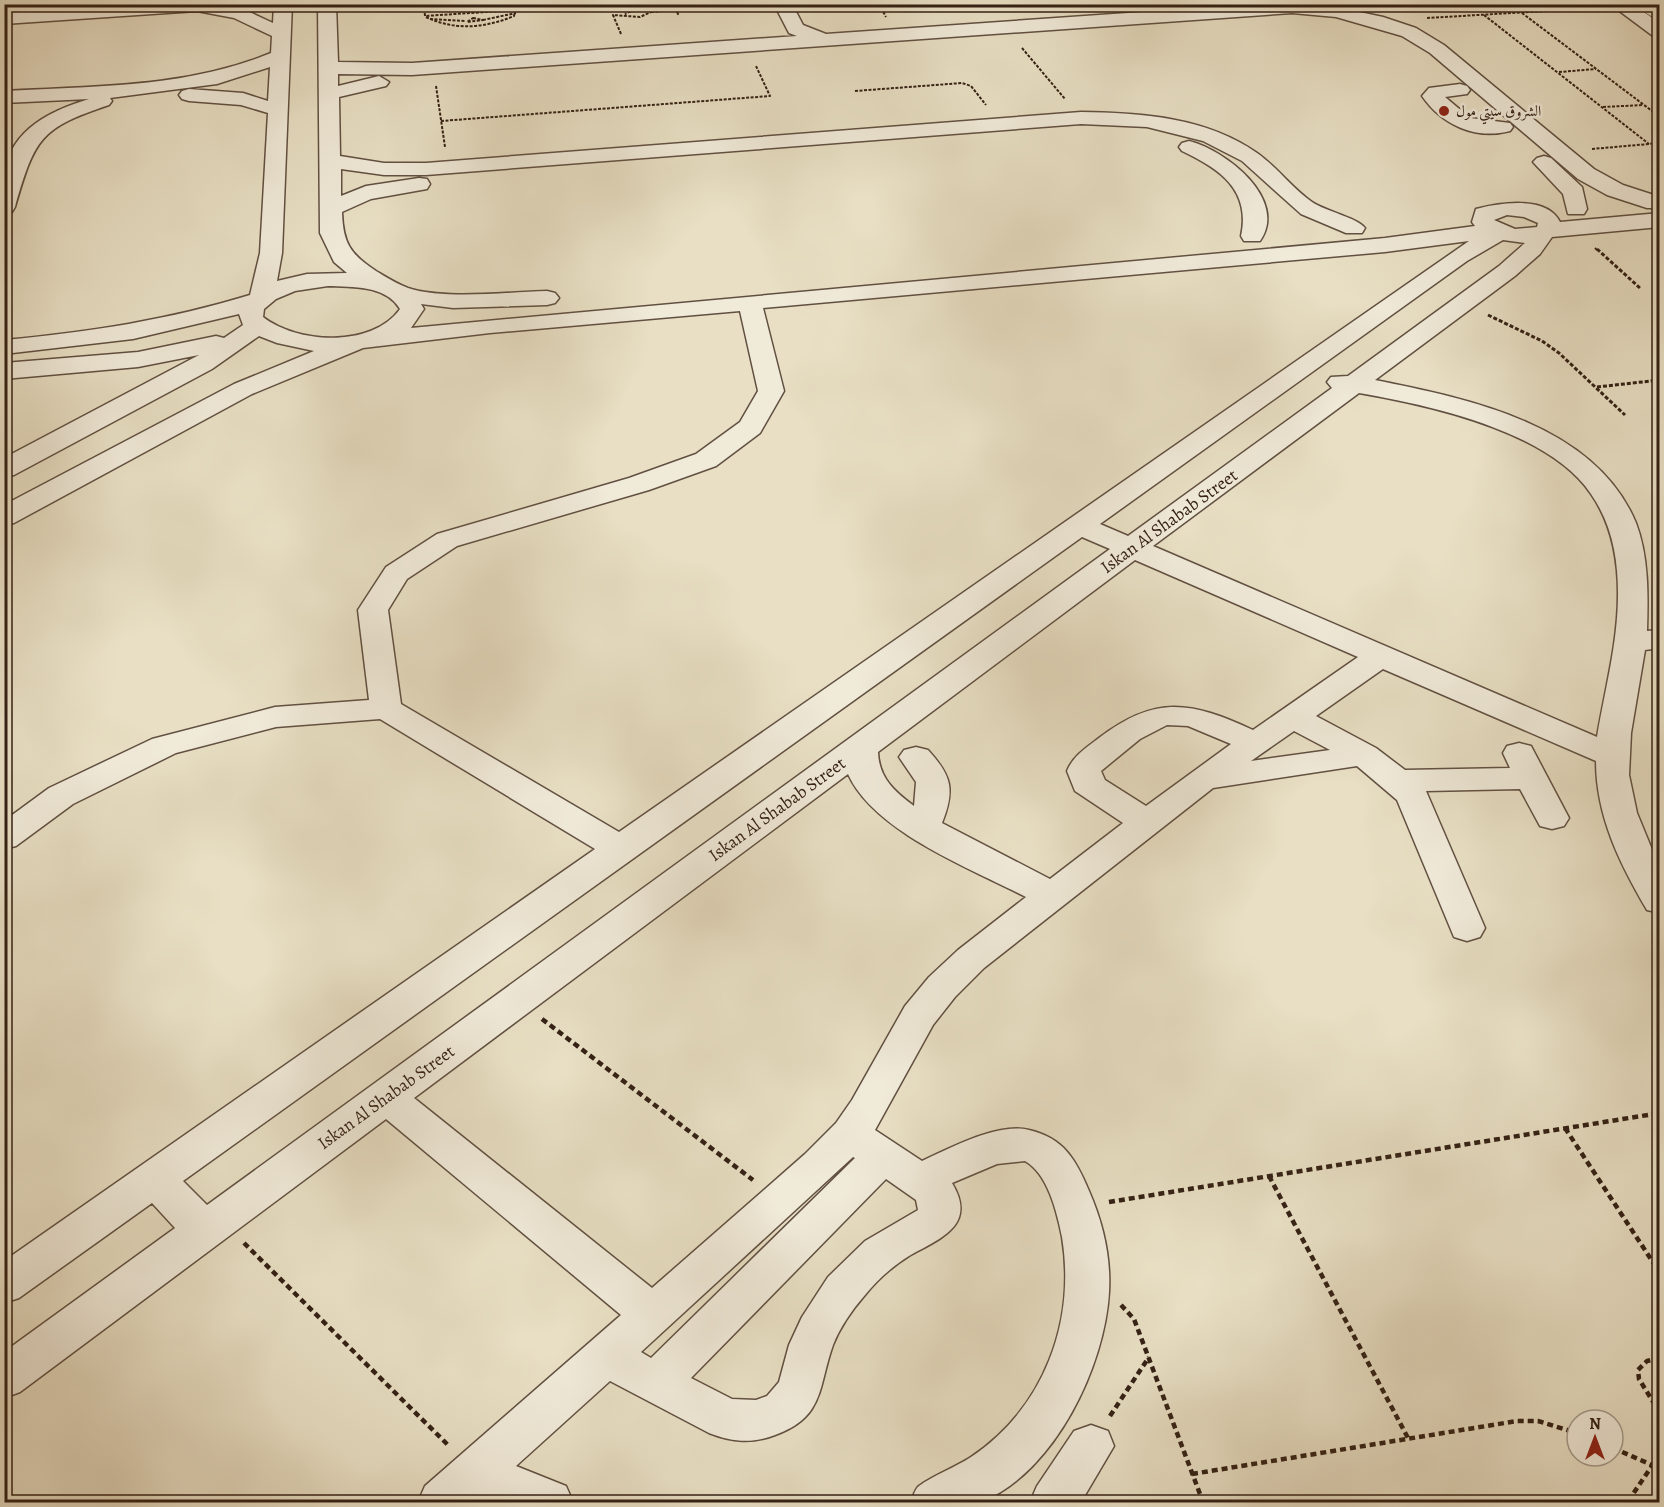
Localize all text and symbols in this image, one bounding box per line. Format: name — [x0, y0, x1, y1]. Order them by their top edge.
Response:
place label: الشروق سيتي مول — [1456, 101, 1541, 125]
marker: الشروق سيتي مول — [1437, 104, 1451, 118]
street label: Iskan Al Shabab Street — [1096, 463, 1242, 579]
street label: Iskan Al Shabab Street — [704, 751, 850, 867]
street label: Iskan Al Shabab Street — [313, 1039, 459, 1155]
north arrow — [1565, 1408, 1625, 1468]
text: N — [1589, 1413, 1601, 1435]

